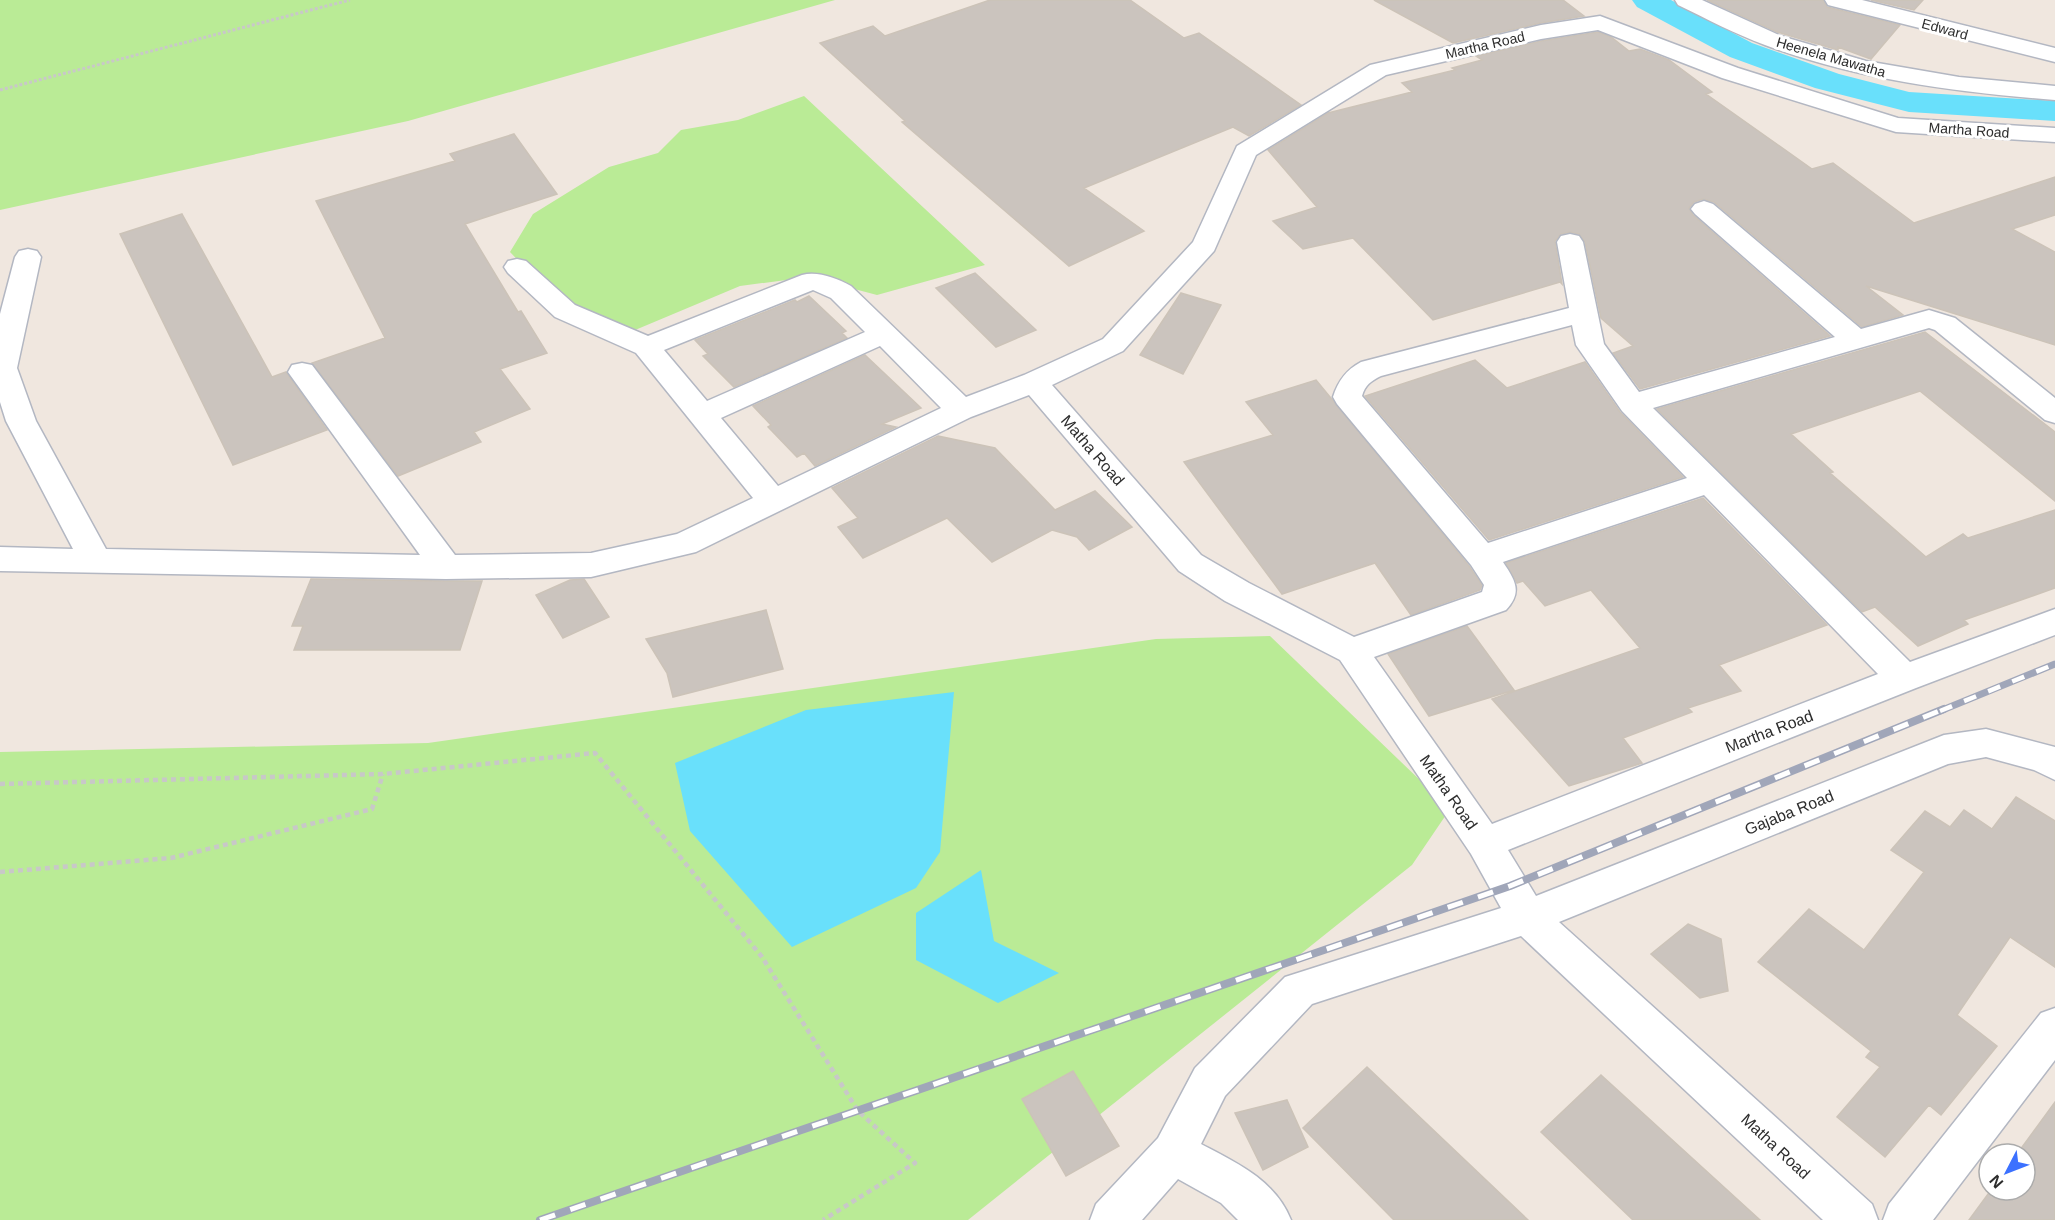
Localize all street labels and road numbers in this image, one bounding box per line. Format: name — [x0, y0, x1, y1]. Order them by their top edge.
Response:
street label: Edward — [1920, 15, 1970, 43]
street label: Martha Road — [1444, 28, 1526, 62]
street label: Heenela Mawatha — [1775, 34, 1888, 80]
street label: Martha Road — [1928, 119, 2010, 141]
street label: Matha Road — [1058, 412, 1128, 489]
street label: Martha Road — [1723, 707, 1815, 756]
street label: Matha Road — [1417, 752, 1481, 833]
street label: Gajaba Road — [1742, 787, 1836, 838]
street label: Matha Road — [1738, 1110, 1813, 1182]

